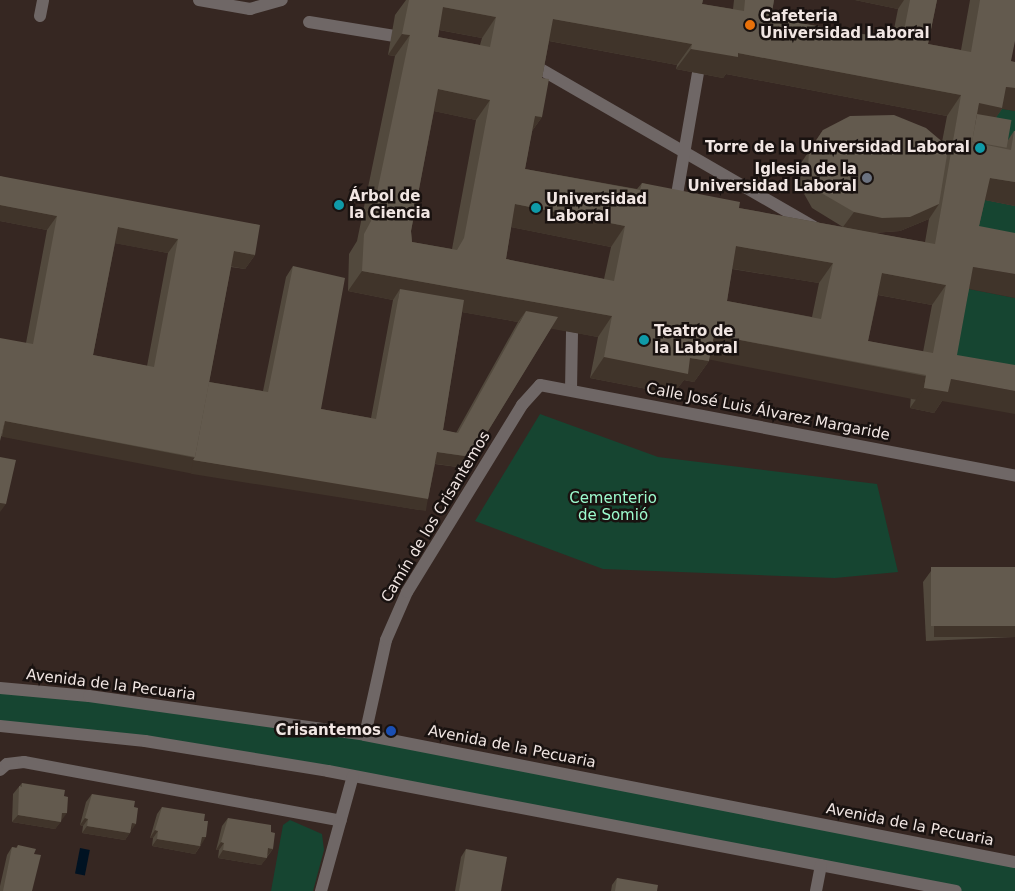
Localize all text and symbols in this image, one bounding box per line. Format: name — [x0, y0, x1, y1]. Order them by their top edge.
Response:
place label: Cafeteria Universidad Laboral — [760, 7, 930, 42]
marker: Cafeteria Universidad Laboral — [744, 19, 756, 31]
place label: Torre de la Universidad Laboral — [705, 139, 970, 157]
marker: Torre de la Universidad Laboral — [974, 142, 986, 154]
place label: Iglesia de la Universidad Laboral — [687, 160, 857, 195]
marker: Iglesia de la Universidad Laboral — [861, 172, 873, 184]
place label: Árbol de la Ciencia — [349, 187, 431, 222]
place label: Universidad Laboral — [546, 190, 647, 225]
marker: Árbol de la Ciencia — [333, 199, 345, 211]
marker: Universidad Laboral — [530, 202, 542, 214]
place label: Teatro de la Laboral — [654, 322, 738, 357]
marker: Teatro de la Laboral — [638, 334, 650, 346]
street label: Calle José Luis Álvarez Margaride — [645, 380, 891, 444]
street label: Camín de los Crisantemos — [378, 428, 494, 606]
park label: Cementerio de Somió — [569, 489, 657, 524]
street label: Avenida de la Pecuaria — [25, 666, 197, 704]
place label: Crisantemos — [276, 722, 381, 740]
street label: Avenida de la Pecuaria — [427, 722, 597, 772]
marker: Crisantemos — [385, 725, 397, 737]
street label: Avenida de la Pecuaria — [825, 800, 995, 850]

